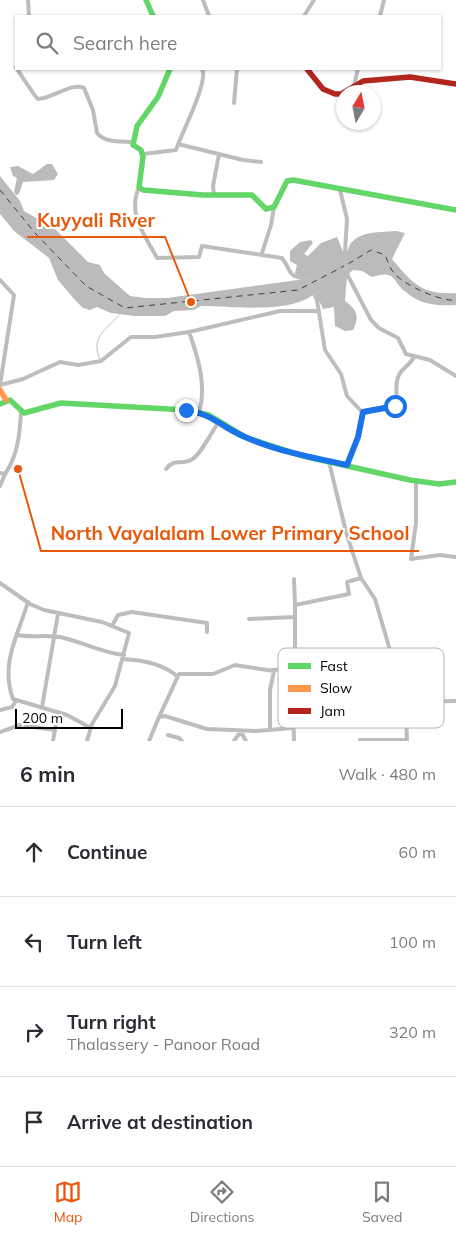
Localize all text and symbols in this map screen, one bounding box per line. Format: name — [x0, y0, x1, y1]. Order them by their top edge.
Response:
search box — [15, 15, 441, 70]
icon: search — [33, 29, 61, 57]
text: Search here — [73, 31, 177, 55]
north arrow — [336, 85, 381, 130]
callout: Kuyyali River — [27, 203, 165, 237]
text: Kuyyali River — [37, 208, 155, 232]
route start — [384, 395, 407, 418]
route end — [175, 399, 198, 422]
callout: North Vayalalam Lower Primary School — [41, 517, 419, 551]
text: North Vayalalam Lower Primary School — [51, 521, 409, 545]
legend — [278, 648, 444, 728]
text: Fast — [320, 657, 348, 675]
text: Slow — [320, 679, 352, 697]
text: Jam — [320, 702, 345, 720]
scale bar — [15, 706, 122, 729]
text: 200 m — [22, 709, 63, 727]
text: 6 min — [20, 761, 75, 787]
text: Walk · 480 m — [338, 764, 436, 784]
icon: ahead — [20, 838, 48, 866]
text: Continue — [67, 840, 147, 864]
text: 60 m — [399, 842, 436, 862]
icon: left — [20, 928, 48, 956]
text: Turn left — [67, 930, 142, 954]
text: 100 m — [389, 932, 436, 952]
text: Turn right — [67, 1010, 156, 1034]
icon: right — [20, 1018, 48, 1046]
text: 320 m — [389, 1022, 436, 1042]
text: Thalassery - Panoor Road — [67, 1034, 260, 1054]
icon: arrive — [20, 1108, 48, 1136]
text: Arrive at destination — [67, 1110, 253, 1134]
tab: Map — [54, 1178, 82, 1226]
tab: Directions — [190, 1178, 255, 1226]
tab: Saved — [362, 1178, 402, 1226]

